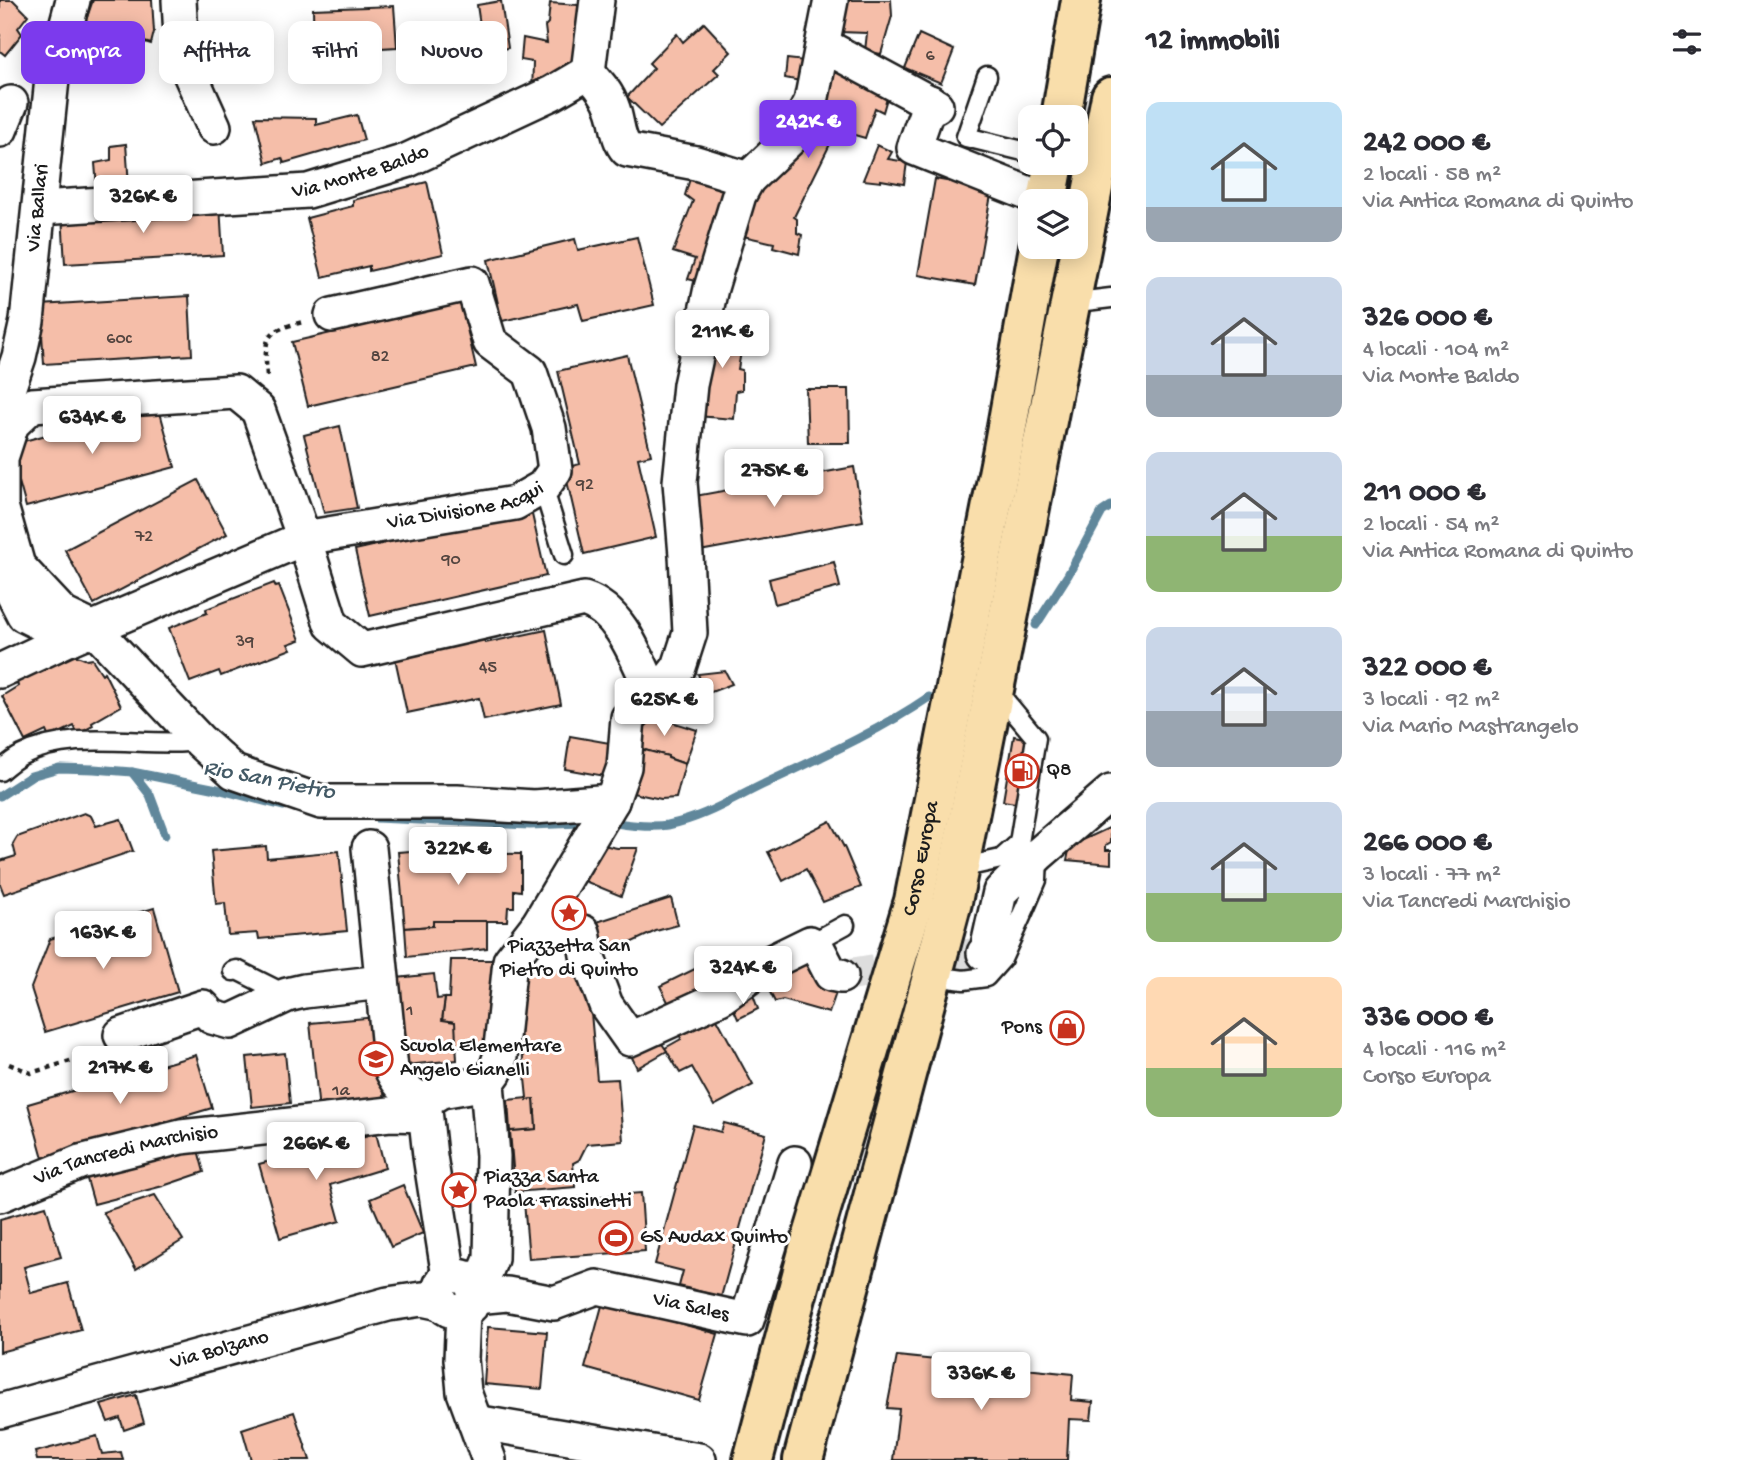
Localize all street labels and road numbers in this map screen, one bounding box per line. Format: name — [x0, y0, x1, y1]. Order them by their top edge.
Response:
street label: Via Monte Baldo — [290, 139, 434, 205]
street label: Via Ballari — [22, 162, 56, 254]
street label: Via Divisione Acqui — [385, 477, 549, 537]
street label: Corso Europa — [898, 798, 946, 919]
street label: Via Tancredi Marchisio — [30, 1120, 220, 1192]
street label: Via Sales — [649, 1287, 733, 1328]
street label: Via Bolzano — [167, 1325, 272, 1376]

